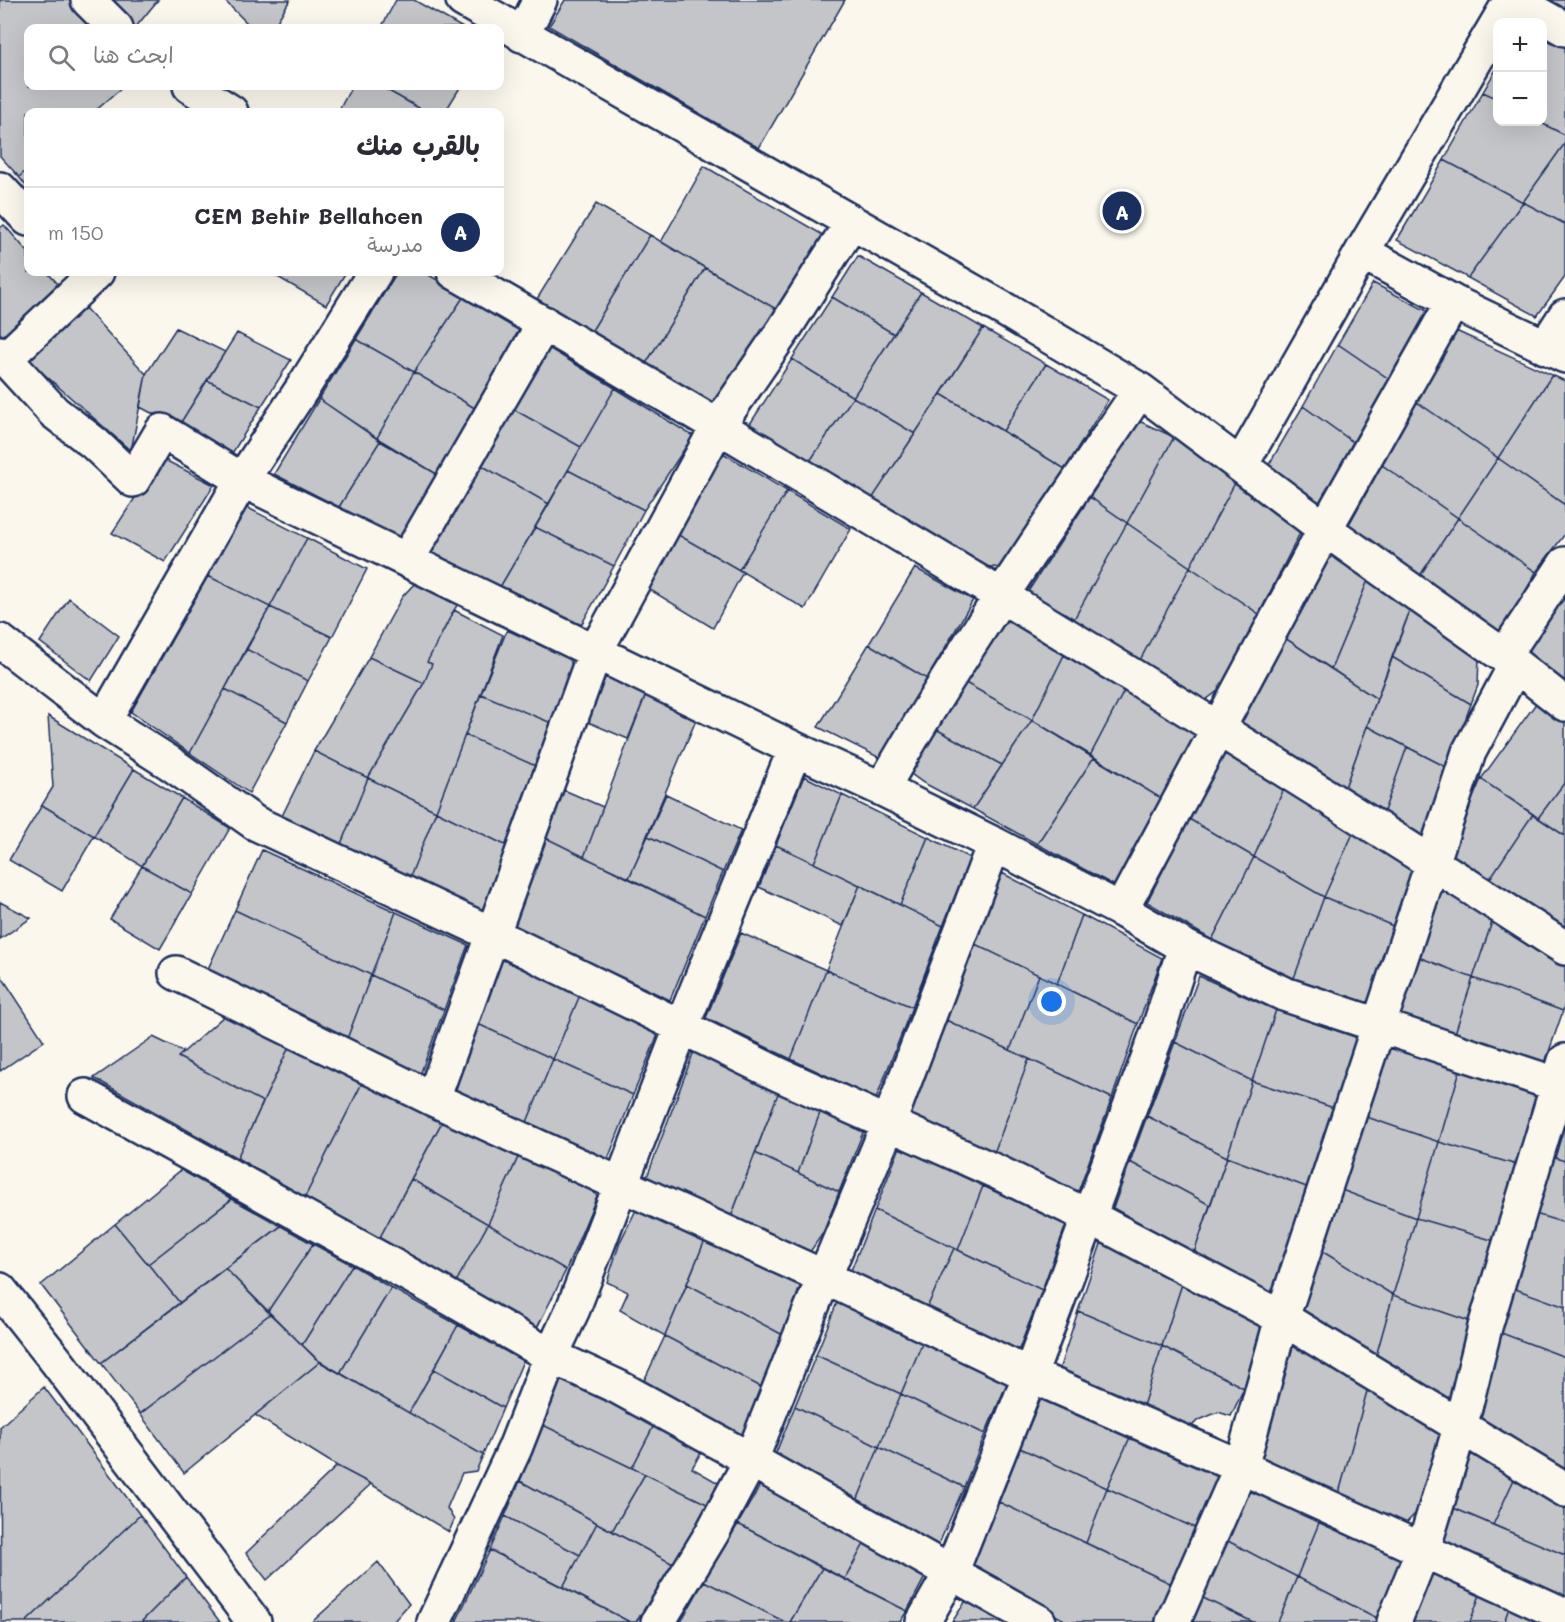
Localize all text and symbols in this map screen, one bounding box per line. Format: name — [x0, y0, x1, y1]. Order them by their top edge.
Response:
map controls — [1493, 18, 1547, 126]
button: + — [1493, 18, 1547, 72]
search box — [24, 24, 504, 90]
text: ابحث هنا — [93, 40, 174, 69]
icon: search — [45, 41, 78, 74]
button: − — [1493, 72, 1547, 126]
text: بالقرب منك — [357, 128, 480, 162]
pin: A — [1102, 188, 1142, 234]
text: CEM Behir Bellahcen — [194, 201, 423, 230]
text: 150 m — [48, 219, 103, 245]
text: A — [454, 219, 467, 245]
text: مدرسة — [367, 231, 423, 257]
your location — [1037, 987, 1066, 1016]

